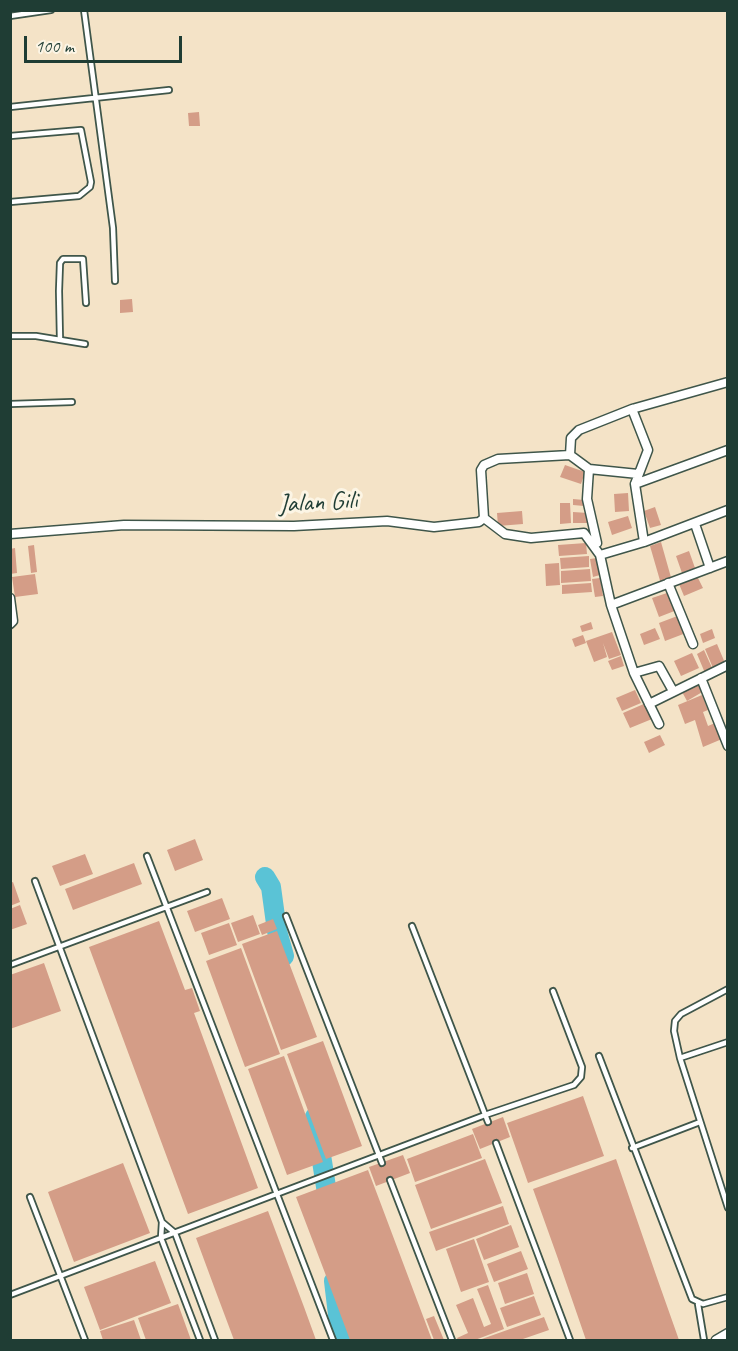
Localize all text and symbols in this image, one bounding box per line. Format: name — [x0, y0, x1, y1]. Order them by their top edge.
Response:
scale bar — [27, 24, 184, 62]
text: 100 m — [35, 35, 74, 57]
street label: Jalan Gili — [278, 485, 358, 521]

